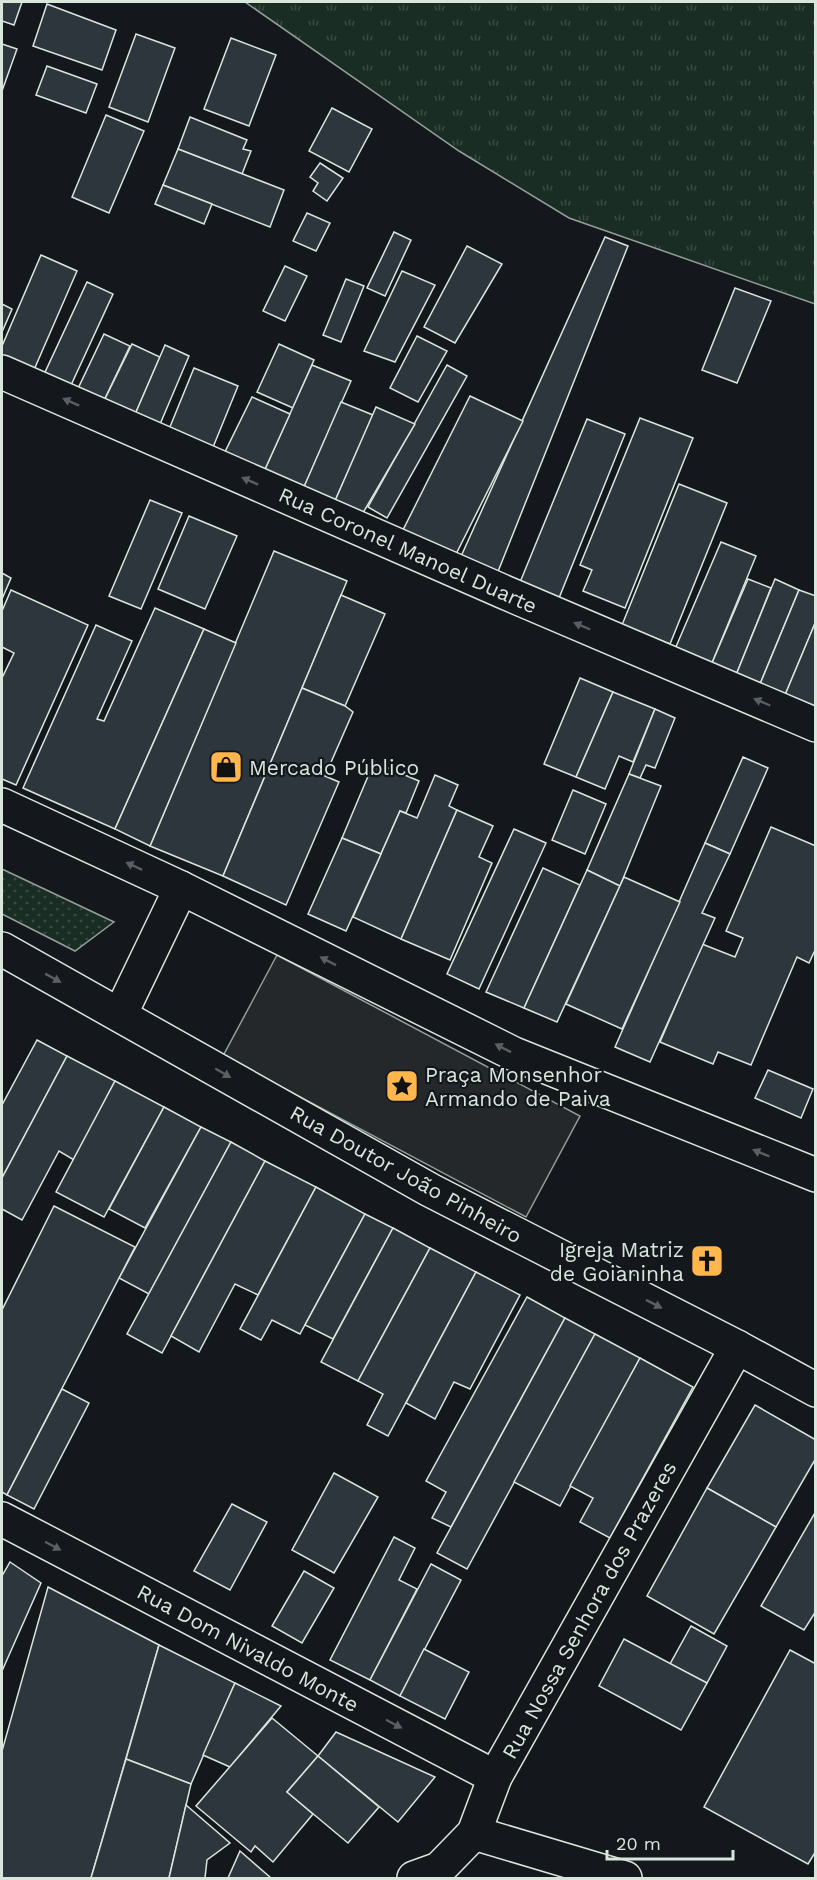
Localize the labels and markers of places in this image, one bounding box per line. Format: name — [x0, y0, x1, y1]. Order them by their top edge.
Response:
shop icon: Mercado Público — [208, 749, 244, 785]
place label: Mercado Público — [249, 755, 419, 780]
place label: Praça Monsenhor Armando de Paiva — [425, 1062, 611, 1111]
place icon: Praça Monsenhor Armando de Paiva — [384, 1068, 420, 1104]
place label: Igreja Matriz de Goianinha — [550, 1237, 684, 1286]
church icon: Igreja Matriz de Goianinha — [689, 1243, 725, 1279]

